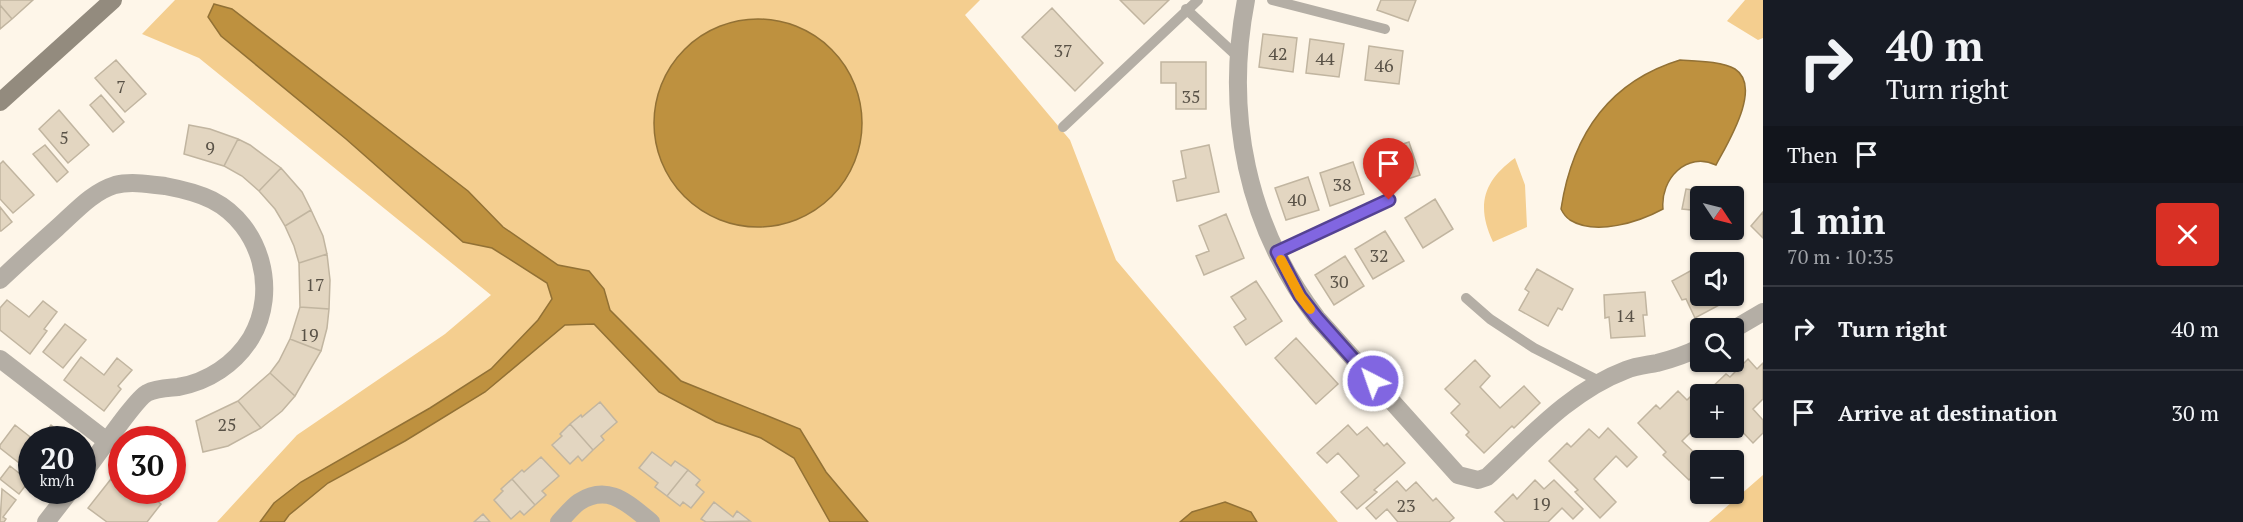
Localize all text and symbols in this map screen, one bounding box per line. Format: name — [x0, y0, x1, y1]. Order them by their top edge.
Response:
text: 40 m — [1886, 17, 1984, 73]
icon: right — [1787, 24, 1865, 102]
house number: 37 — [1053, 38, 1073, 62]
house number: 42 — [1268, 41, 1288, 65]
house number: 44 — [1315, 46, 1335, 70]
house number: 46 — [1374, 53, 1394, 77]
text: Turn right — [1886, 71, 2009, 107]
house number: 7 — [116, 74, 126, 98]
house number: 35 — [1181, 84, 1201, 108]
house number: 5 — [59, 125, 69, 149]
house number: 9 — [205, 135, 215, 159]
pin — [1363, 138, 1414, 200]
icon: arrive — [1850, 138, 1883, 171]
text: Then — [1787, 140, 1838, 169]
icon: arrive — [1372, 147, 1405, 180]
house number: 38 — [1332, 172, 1352, 196]
north arrow — [1690, 186, 1744, 240]
map controls — [1690, 186, 1744, 504]
house number: 40 — [1287, 187, 1307, 211]
text: 1 min — [1787, 197, 1885, 244]
button: close — [2156, 203, 2219, 266]
house number: 32 — [1369, 243, 1389, 267]
text: 70 m · 10:35 — [1787, 243, 1894, 270]
button: sound — [1690, 252, 1744, 306]
house number: 30 — [1329, 269, 1349, 293]
house number: 17 — [305, 272, 325, 296]
house number: 14 — [1615, 303, 1635, 327]
icon: right — [1787, 312, 1820, 345]
text: Turn right — [1838, 314, 1947, 343]
text: 40 m — [2171, 314, 2219, 343]
button: search — [1690, 318, 1744, 372]
house number: 19 — [299, 322, 319, 346]
position arrow — [1341, 349, 1405, 413]
button: + — [1690, 384, 1744, 438]
icon: arrive — [1787, 396, 1820, 429]
text: Arrive at destination — [1838, 398, 2057, 427]
text: 30 m — [2171, 398, 2219, 427]
house number: 25 — [217, 412, 237, 436]
speed limit sign: 30 — [108, 426, 186, 504]
text: 20 — [40, 438, 74, 478]
button: − — [1690, 450, 1744, 504]
text: km/h — [40, 470, 74, 490]
house number: 19 — [1531, 491, 1551, 515]
house number: 23 — [1396, 493, 1416, 517]

